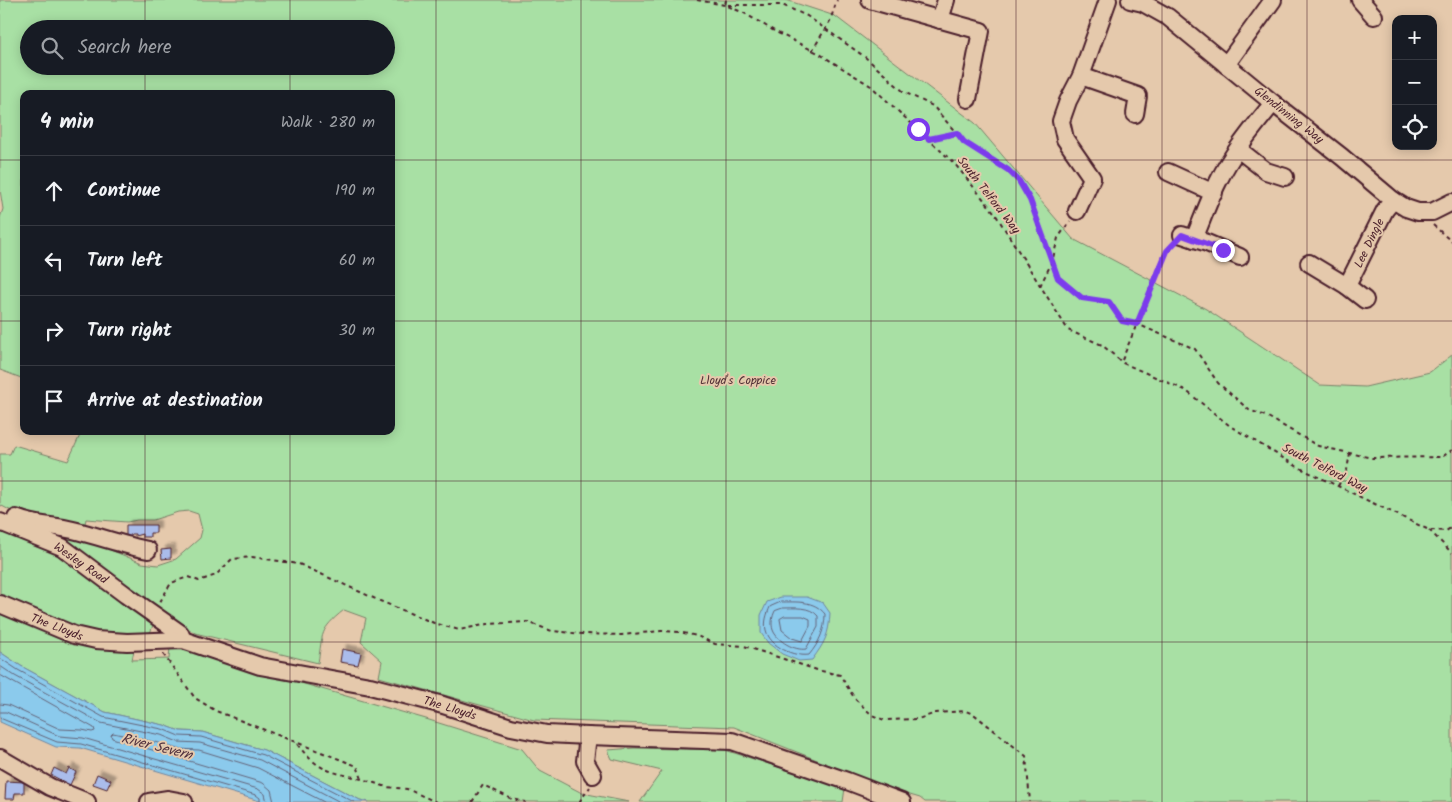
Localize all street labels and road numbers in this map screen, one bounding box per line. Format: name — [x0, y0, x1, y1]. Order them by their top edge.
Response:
street label: Glendinning Way — [1250, 82, 1328, 149]
street label: South Telford Way — [952, 153, 1025, 238]
street label: Lee Dingle — [1349, 215, 1390, 271]
street label: South Telford Way — [1279, 439, 1371, 498]
street label: Wesley Road — [50, 538, 113, 590]
street label: The Lloyds — [28, 609, 86, 646]
street label: The Lloyds — [421, 691, 479, 726]

